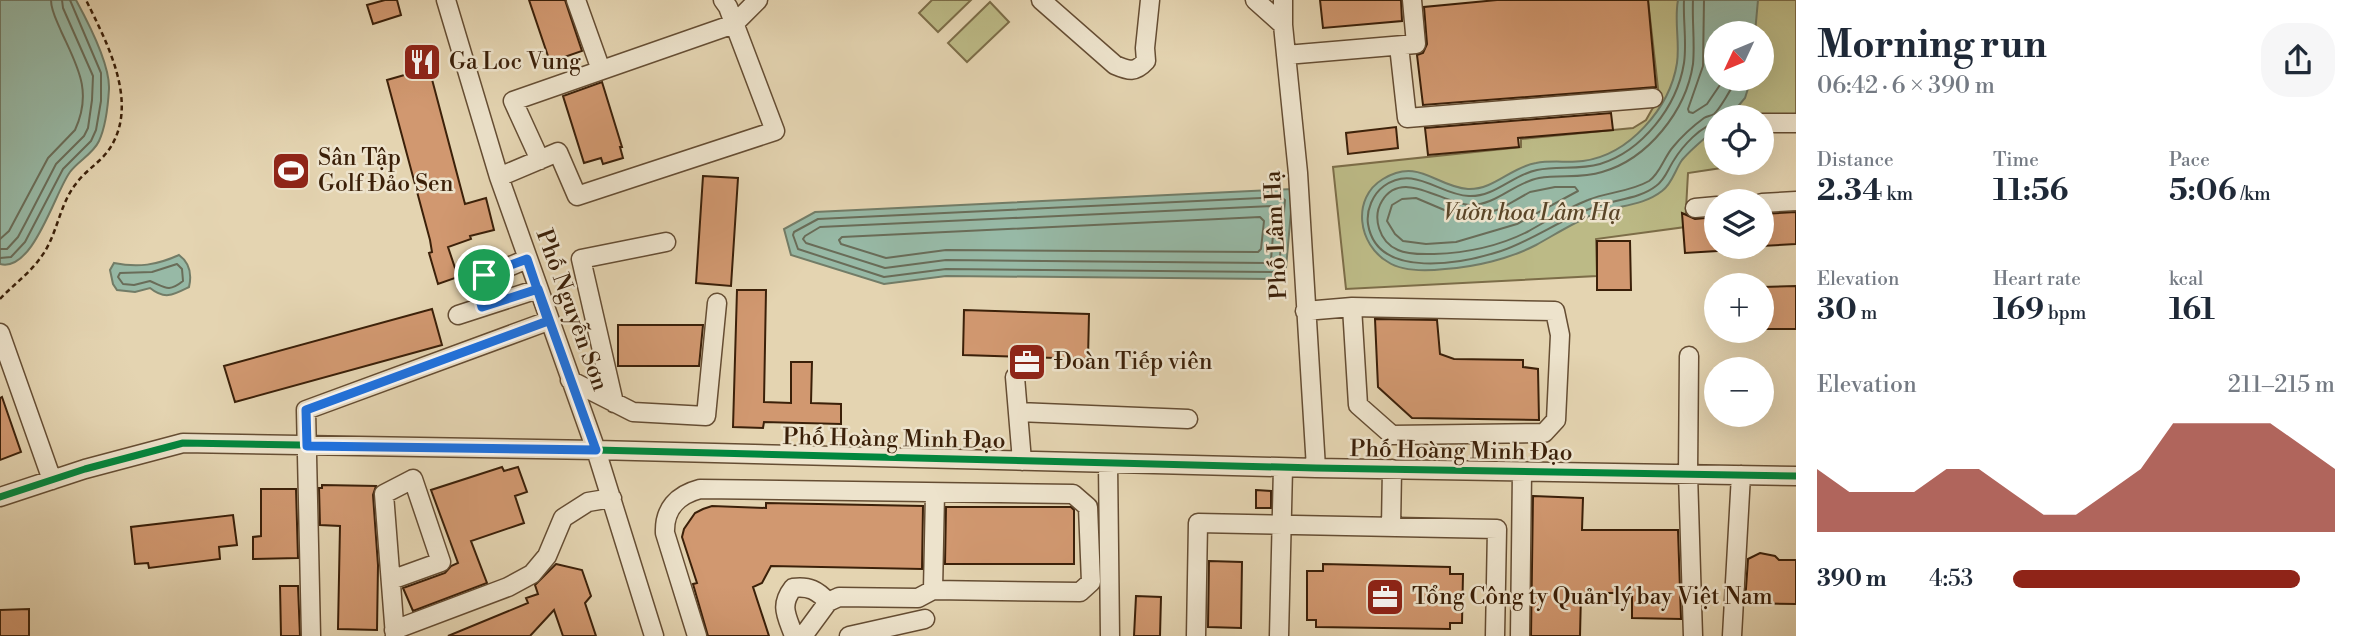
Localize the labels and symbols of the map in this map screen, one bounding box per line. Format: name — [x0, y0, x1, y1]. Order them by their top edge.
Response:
north arrow — [1704, 21, 1774, 91]
restaurant icon: Ga Loc Vung — [401, 41, 443, 83]
place label: Ga Loc Vung — [449, 48, 581, 76]
place label: Sân Tập Golf Đảo Sen — [318, 144, 454, 198]
sports icon: Sân Tập Golf Đảo Sen — [270, 150, 312, 192]
street label: Phố Lâm Hạ — [1259, 170, 1293, 300]
park label: Vườn hoa Lâm Hạ — [1443, 199, 1621, 227]
street label: Phố Nguyễn Sơn — [530, 225, 614, 395]
pin — [454, 245, 514, 305]
office icon: Đoàn Tiếp viên — [1006, 341, 1048, 383]
place label: Đoàn Tiếp viên — [1054, 348, 1213, 376]
street label: Phố Hoàng Minh Đạo — [782, 423, 1006, 455]
street label: Phố Hoàng Minh Đạo — [1349, 435, 1573, 467]
office icon: Tổng Công ty Quản lý bay Việt Nam — [1364, 576, 1406, 618]
place label: Tổng Công ty Quản lý bay Việt Nam — [1412, 583, 1773, 611]

